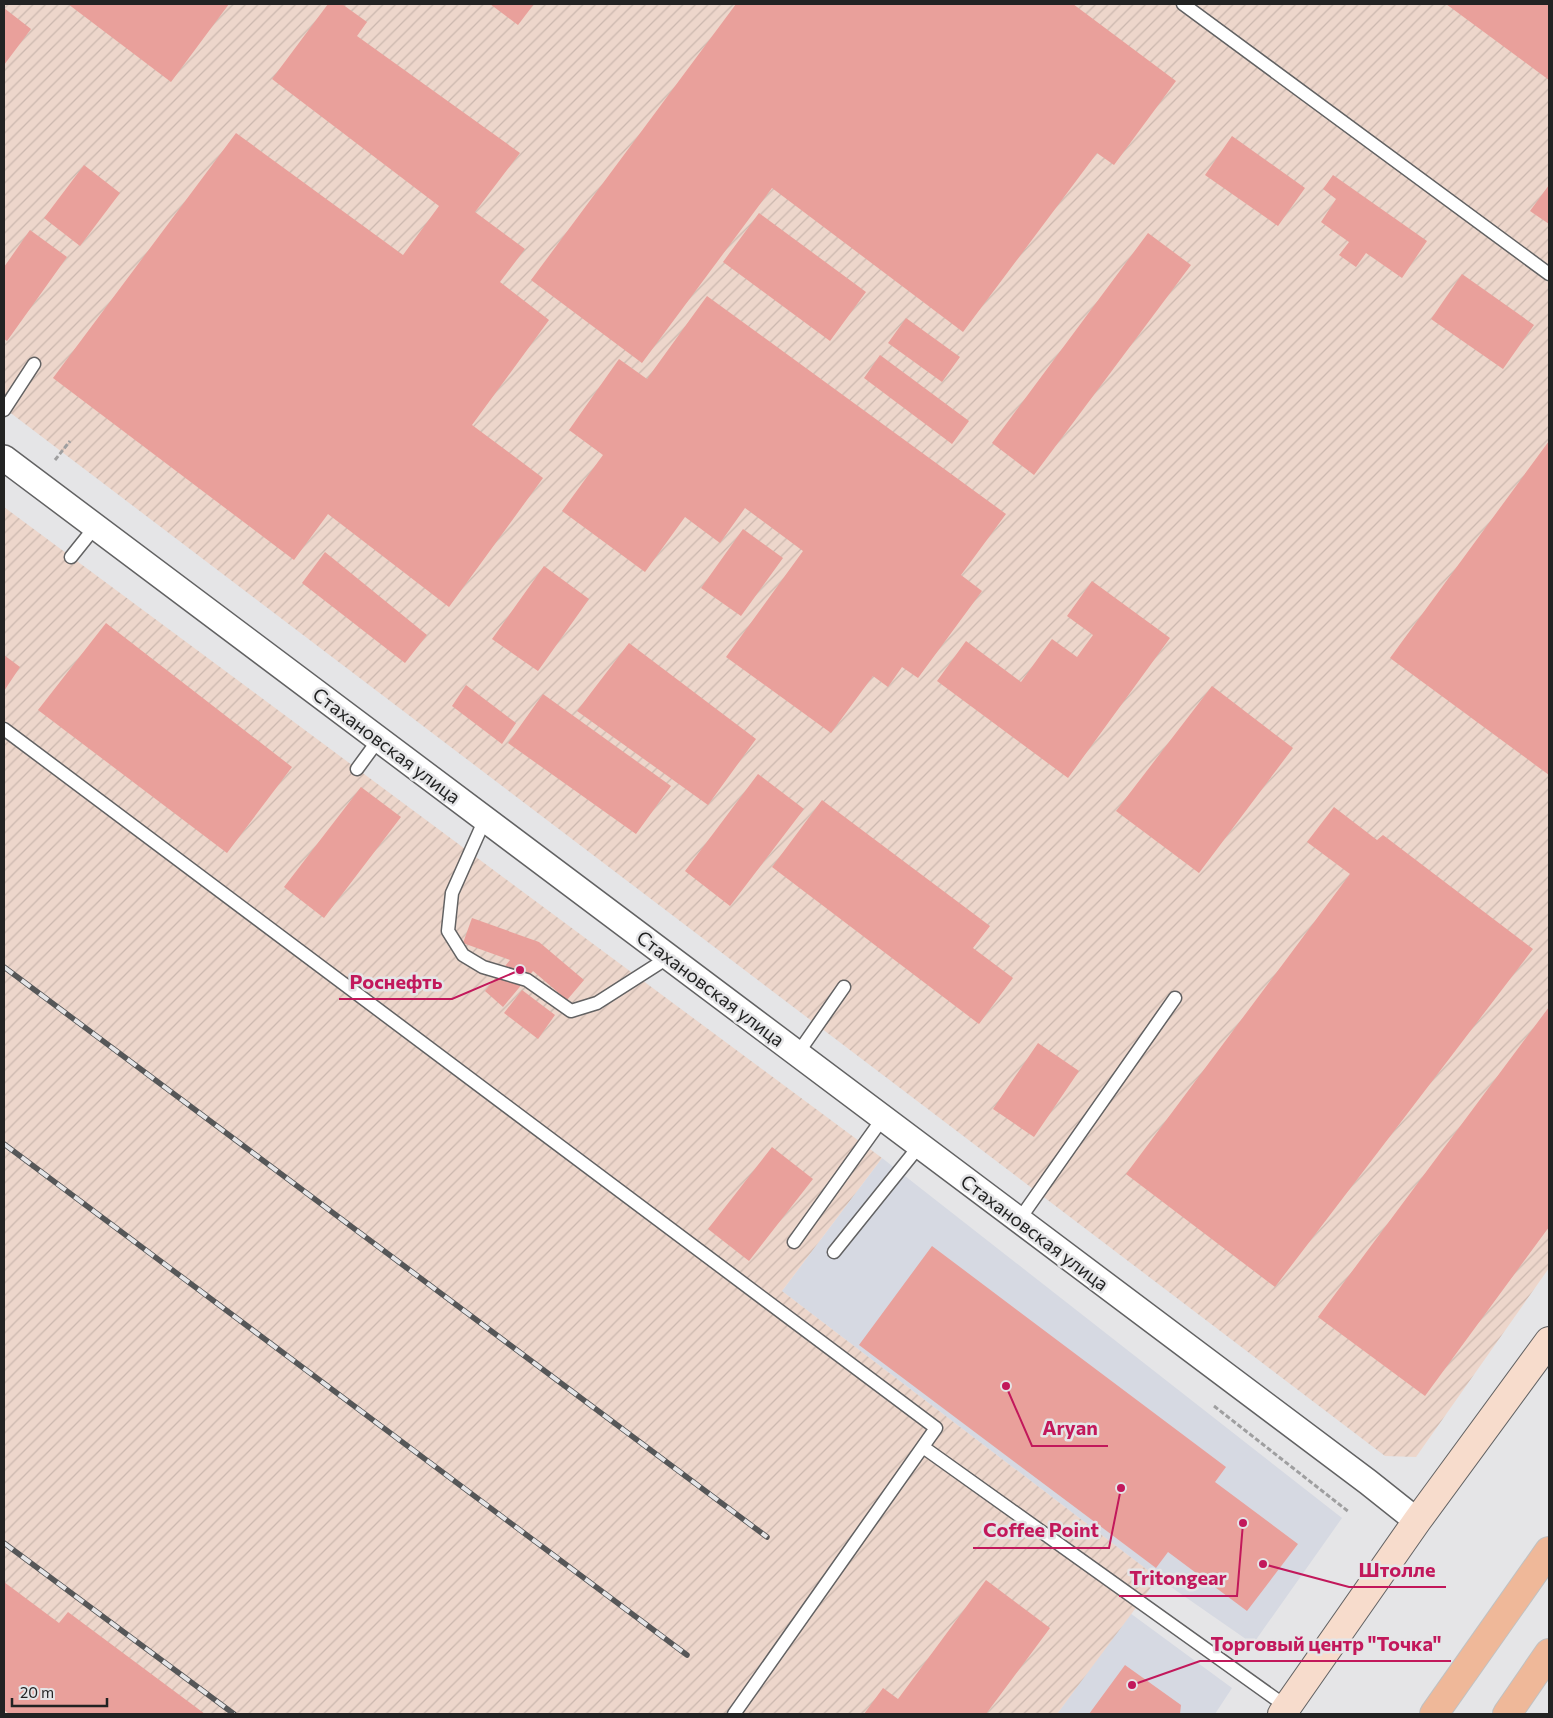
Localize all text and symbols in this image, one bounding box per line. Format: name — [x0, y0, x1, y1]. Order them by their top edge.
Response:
street label: Стахановская улица — [309, 682, 465, 808]
street label: Стахановская улица — [633, 925, 789, 1051]
callout: Роснефть — [339, 964, 452, 999]
text: Роснефть — [349, 969, 443, 993]
street label: Стахановская улица — [957, 1169, 1113, 1295]
callout: Aryan — [1032, 1411, 1108, 1446]
text: Aryan — [1042, 1415, 1098, 1439]
callout: Coffee Point — [973, 1513, 1109, 1548]
text: Coffee Point — [983, 1517, 1099, 1541]
callout: Штолле — [1349, 1552, 1446, 1587]
text: Штолле — [1359, 1557, 1435, 1581]
callout: Tritongear — [1119, 1561, 1237, 1596]
text: Tritongear — [1129, 1565, 1227, 1589]
callout: Торговый центр "Точка" — [1200, 1626, 1451, 1661]
text: Торговый центр "Точка" — [1210, 1631, 1442, 1655]
scale bar — [12, 1676, 108, 1708]
text: 20 m — [20, 1683, 54, 1701]

